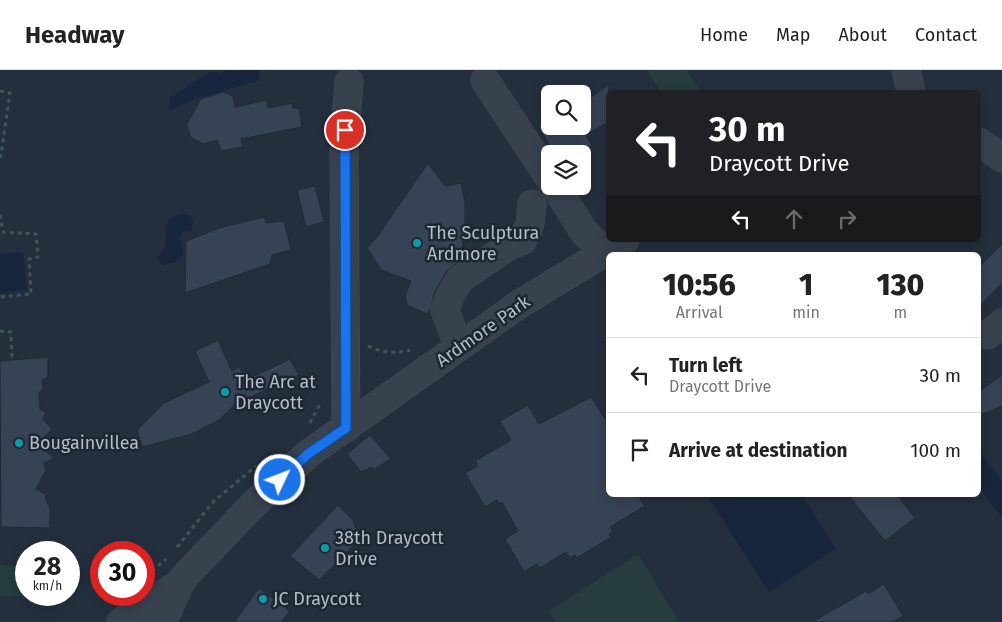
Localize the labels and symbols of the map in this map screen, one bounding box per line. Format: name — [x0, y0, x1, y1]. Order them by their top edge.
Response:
pin — [324, 109, 366, 151]
place label: The Sculptura Ardmore — [427, 222, 539, 265]
marker: The Sculptura Ardmore — [411, 237, 423, 249]
street label: Ardmore Park — [432, 290, 535, 372]
place label: The Arc at Draycott — [235, 371, 316, 414]
marker: The Arc at Draycott — [219, 386, 231, 398]
place label: Bougainvillea — [29, 432, 139, 454]
marker: Bougainvillea — [13, 437, 25, 449]
position arrow — [253, 453, 305, 505]
place label: 38th Draycott Drive — [335, 527, 444, 570]
speed limit sign: 30 — [90, 541, 155, 606]
marker: 38th Draycott Drive — [319, 542, 331, 554]
place label: JC Draycott — [273, 588, 362, 610]
marker: JC Draycott — [257, 593, 269, 605]

